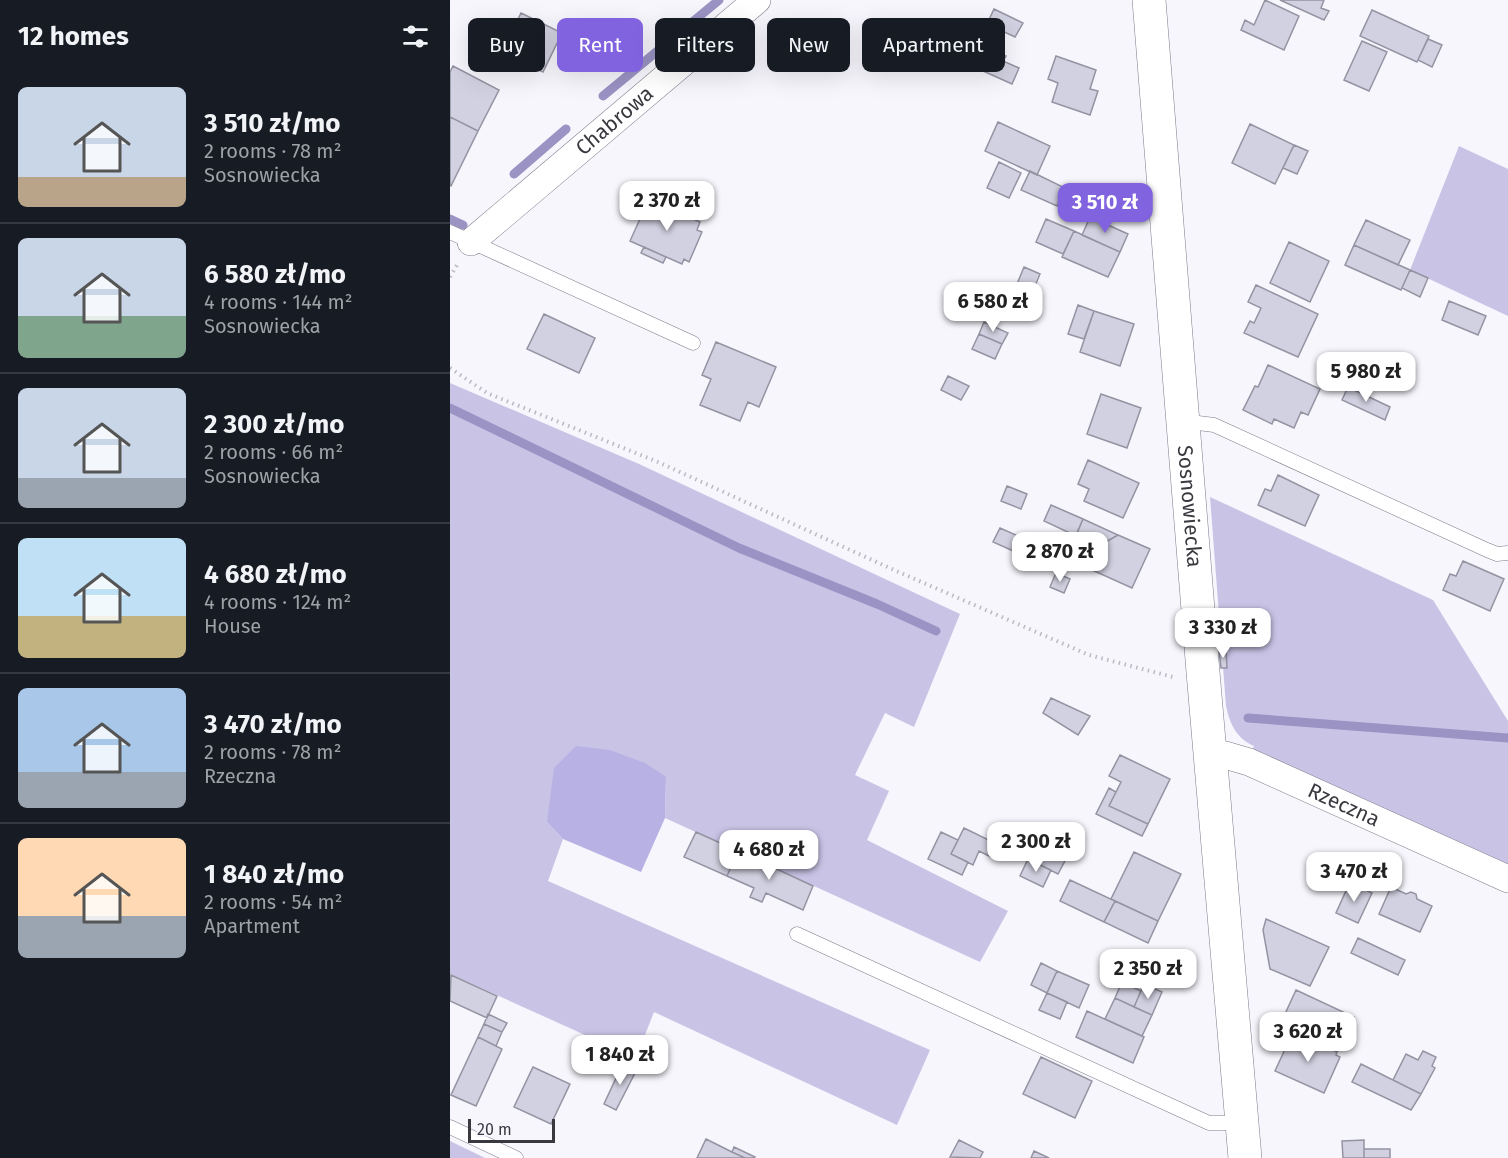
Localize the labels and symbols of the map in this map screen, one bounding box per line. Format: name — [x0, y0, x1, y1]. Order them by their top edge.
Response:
street label: Chabrowa — [570, 80, 659, 161]
pin: 2 370 zł — [605, 181, 729, 232]
pin: 3 510 zł — [1043, 183, 1167, 234]
pin: 6 580 zł — [931, 282, 1055, 333]
pin: 5 980 zł — [1304, 352, 1428, 403]
street label: Sosnowiecka — [1172, 444, 1208, 568]
pin: 2 870 zł — [998, 532, 1122, 583]
pin: 3 330 zł — [1161, 608, 1285, 659]
street label: Rzeczna — [1304, 777, 1384, 832]
pin: 2 300 zł — [974, 822, 1098, 873]
pin: 4 680 zł — [707, 830, 831, 881]
pin: 3 470 zł — [1292, 852, 1416, 903]
pin: 2 350 zł — [1086, 949, 1210, 1000]
pin: 3 620 zł — [1246, 1012, 1370, 1063]
pin: 1 840 zł — [558, 1035, 682, 1086]
scale bar — [468, 1116, 555, 1144]

